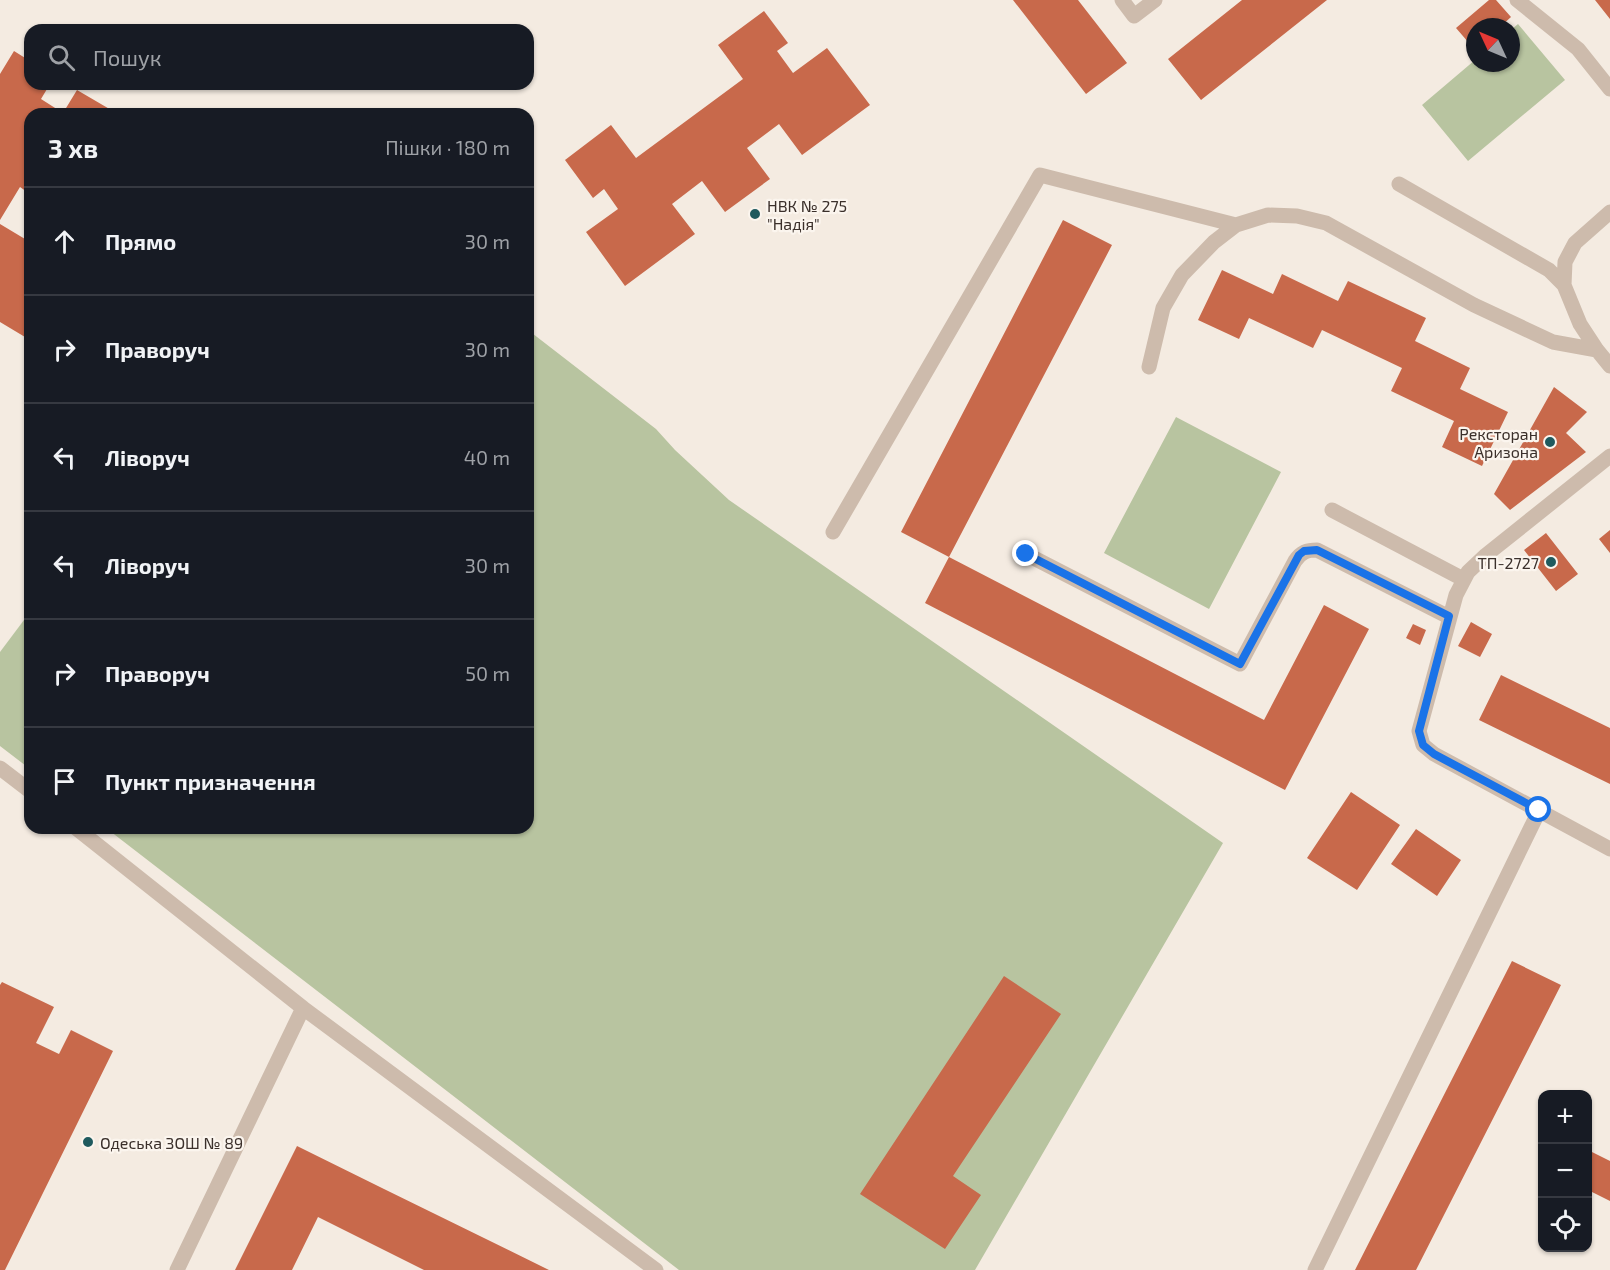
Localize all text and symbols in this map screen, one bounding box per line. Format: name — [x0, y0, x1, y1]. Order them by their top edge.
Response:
north arrow — [1466, 18, 1520, 72]
search box — [24, 24, 534, 90]
icon: search — [45, 41, 78, 74]
text: Пошук — [93, 44, 162, 70]
text: 3 хв — [48, 132, 98, 163]
text: Пішки · 180 m — [385, 135, 510, 159]
place label: НВК № 275 "Надія" — [767, 196, 847, 233]
marker: НВК № 275 "Надія" — [748, 207, 762, 221]
icon: ahead — [48, 225, 81, 258]
text: Прямо — [105, 228, 176, 254]
text: 30 m — [465, 229, 510, 253]
icon: right — [48, 333, 81, 366]
text: Праворуч — [105, 336, 210, 362]
text: 30 m — [465, 337, 510, 361]
place label: Рексторан Аризона — [1459, 424, 1538, 461]
marker: Рексторан Аризона — [1543, 435, 1557, 449]
icon: left — [48, 441, 81, 474]
text: Ліворуч — [105, 444, 190, 470]
text: 40 m — [464, 445, 510, 469]
route end — [1012, 540, 1038, 566]
icon: left — [48, 549, 81, 582]
text: Ліворуч — [105, 552, 190, 578]
text: 30 m — [465, 553, 510, 577]
place label: ТП-2727 — [1477, 553, 1539, 572]
marker: ТП-2727 — [1544, 555, 1558, 569]
icon: right — [48, 657, 81, 690]
text: Праворуч — [105, 660, 210, 686]
text: 50 m — [465, 661, 510, 685]
icon: arrive — [48, 765, 81, 798]
text: Пункт призначення — [105, 768, 316, 794]
route start — [1525, 796, 1551, 822]
map controls — [1538, 1090, 1592, 1252]
button: + — [1538, 1090, 1592, 1144]
place label: Одеська ЗОШ № 89 — [100, 1133, 243, 1152]
marker: Одеська ЗОШ № 89 — [81, 1135, 95, 1149]
button: − — [1538, 1144, 1592, 1198]
button: locate — [1538, 1198, 1592, 1252]

